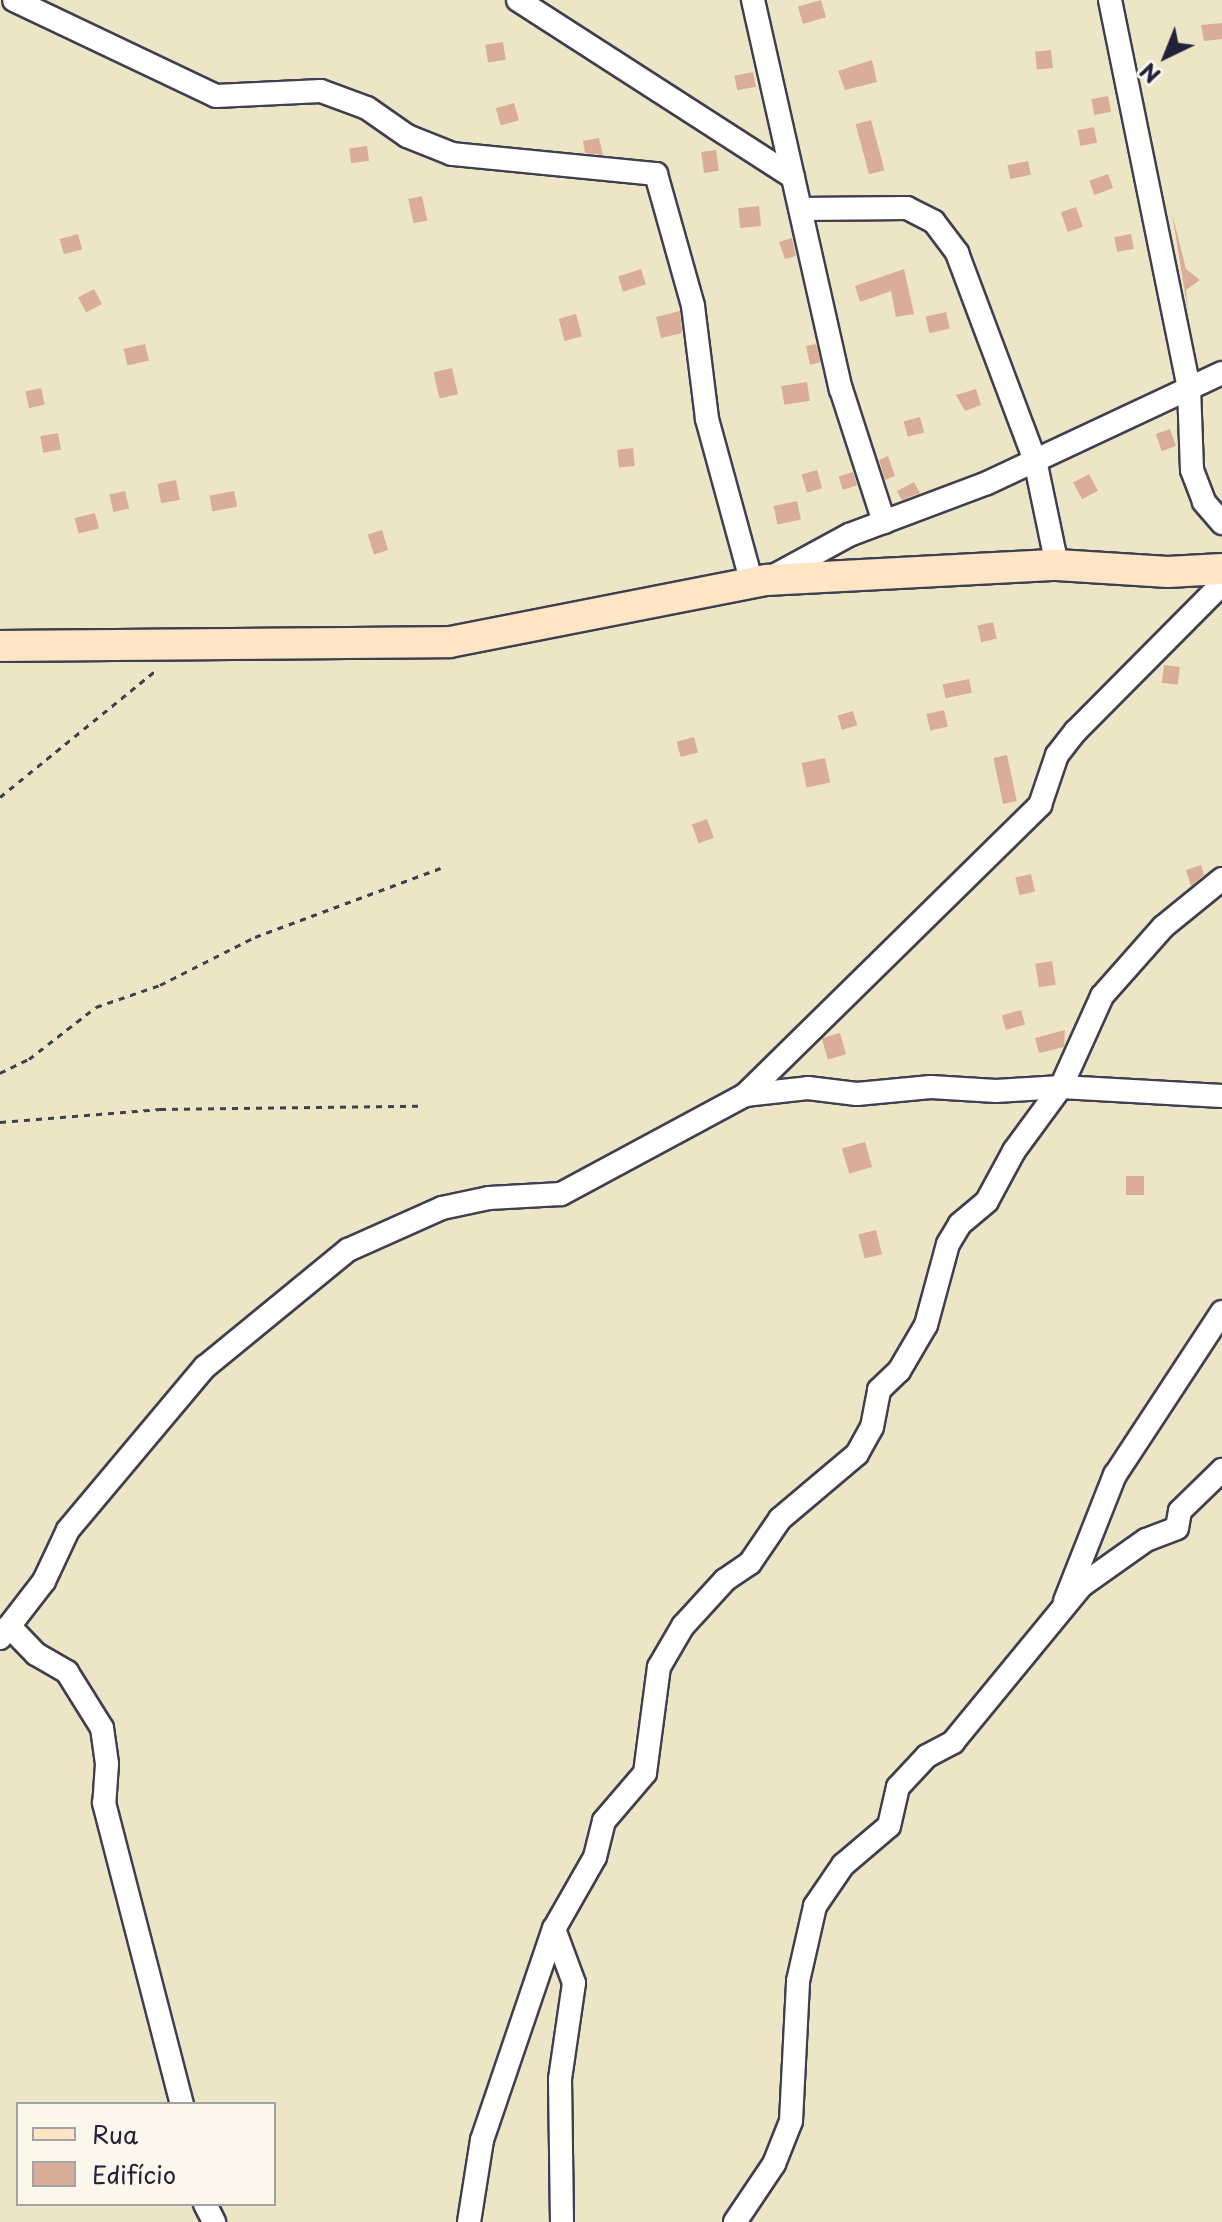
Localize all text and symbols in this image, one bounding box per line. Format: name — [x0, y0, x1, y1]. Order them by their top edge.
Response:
north arrow — [1126, 16, 1206, 96]
text: N — [1132, 56, 1167, 92]
legend — [16, 2102, 276, 2206]
text: Rua — [92, 2116, 138, 2152]
text: Edifício — [92, 2156, 176, 2192]

